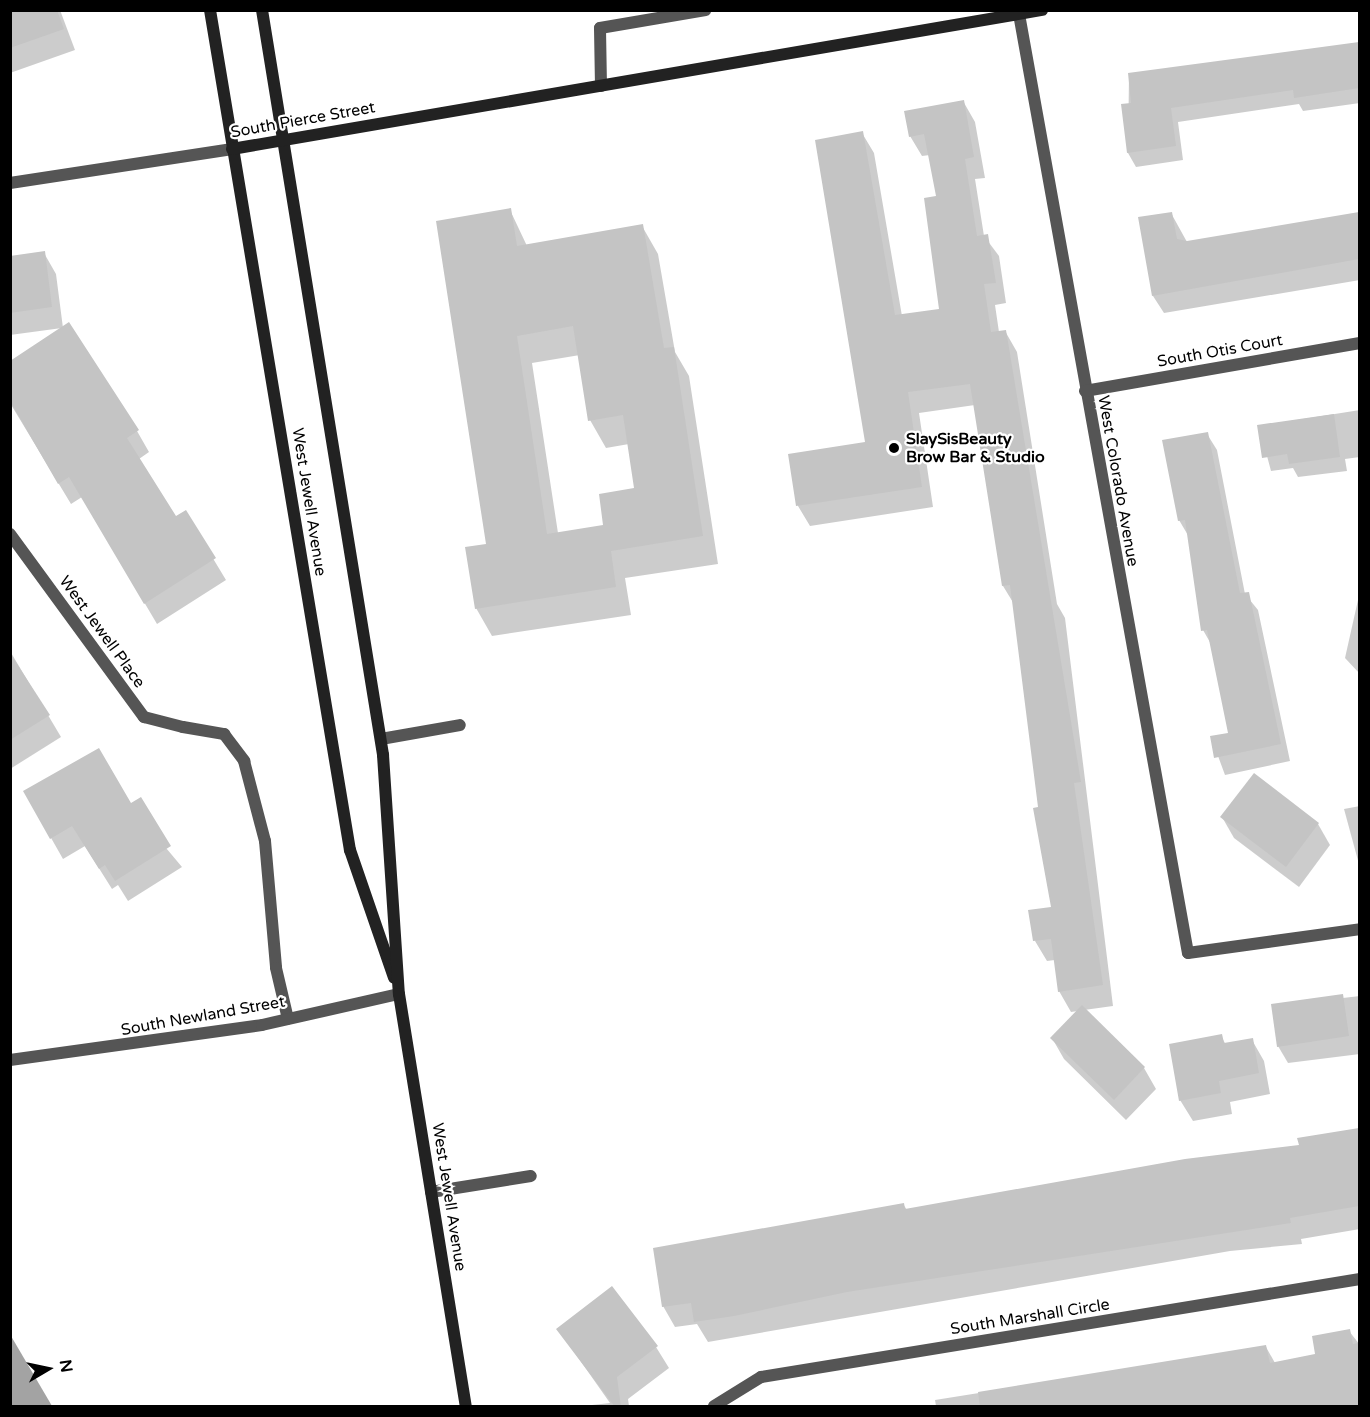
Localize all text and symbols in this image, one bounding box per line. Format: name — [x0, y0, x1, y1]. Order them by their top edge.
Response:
street label: South Pierce Street — [229, 98, 377, 142]
street label: South Otis Court — [1156, 331, 1284, 371]
street label: West Colorado Avenue — [1094, 394, 1142, 568]
street label: West Jewell Avenue — [288, 427, 330, 577]
place label: SlaySisBeauty Brow Bar & Studio — [906, 429, 1045, 467]
marker: SlaySisBeauty Brow Bar & Studio — [887, 441, 901, 455]
street label: West Jewell Place — [55, 572, 149, 692]
street label: South Newland Street — [119, 992, 287, 1040]
street label: West Jewell Avenue — [428, 1122, 470, 1272]
street label: South Marshall Circle — [949, 1295, 1111, 1339]
north arrow — [18, 1339, 78, 1399]
text: N — [55, 1358, 77, 1374]

